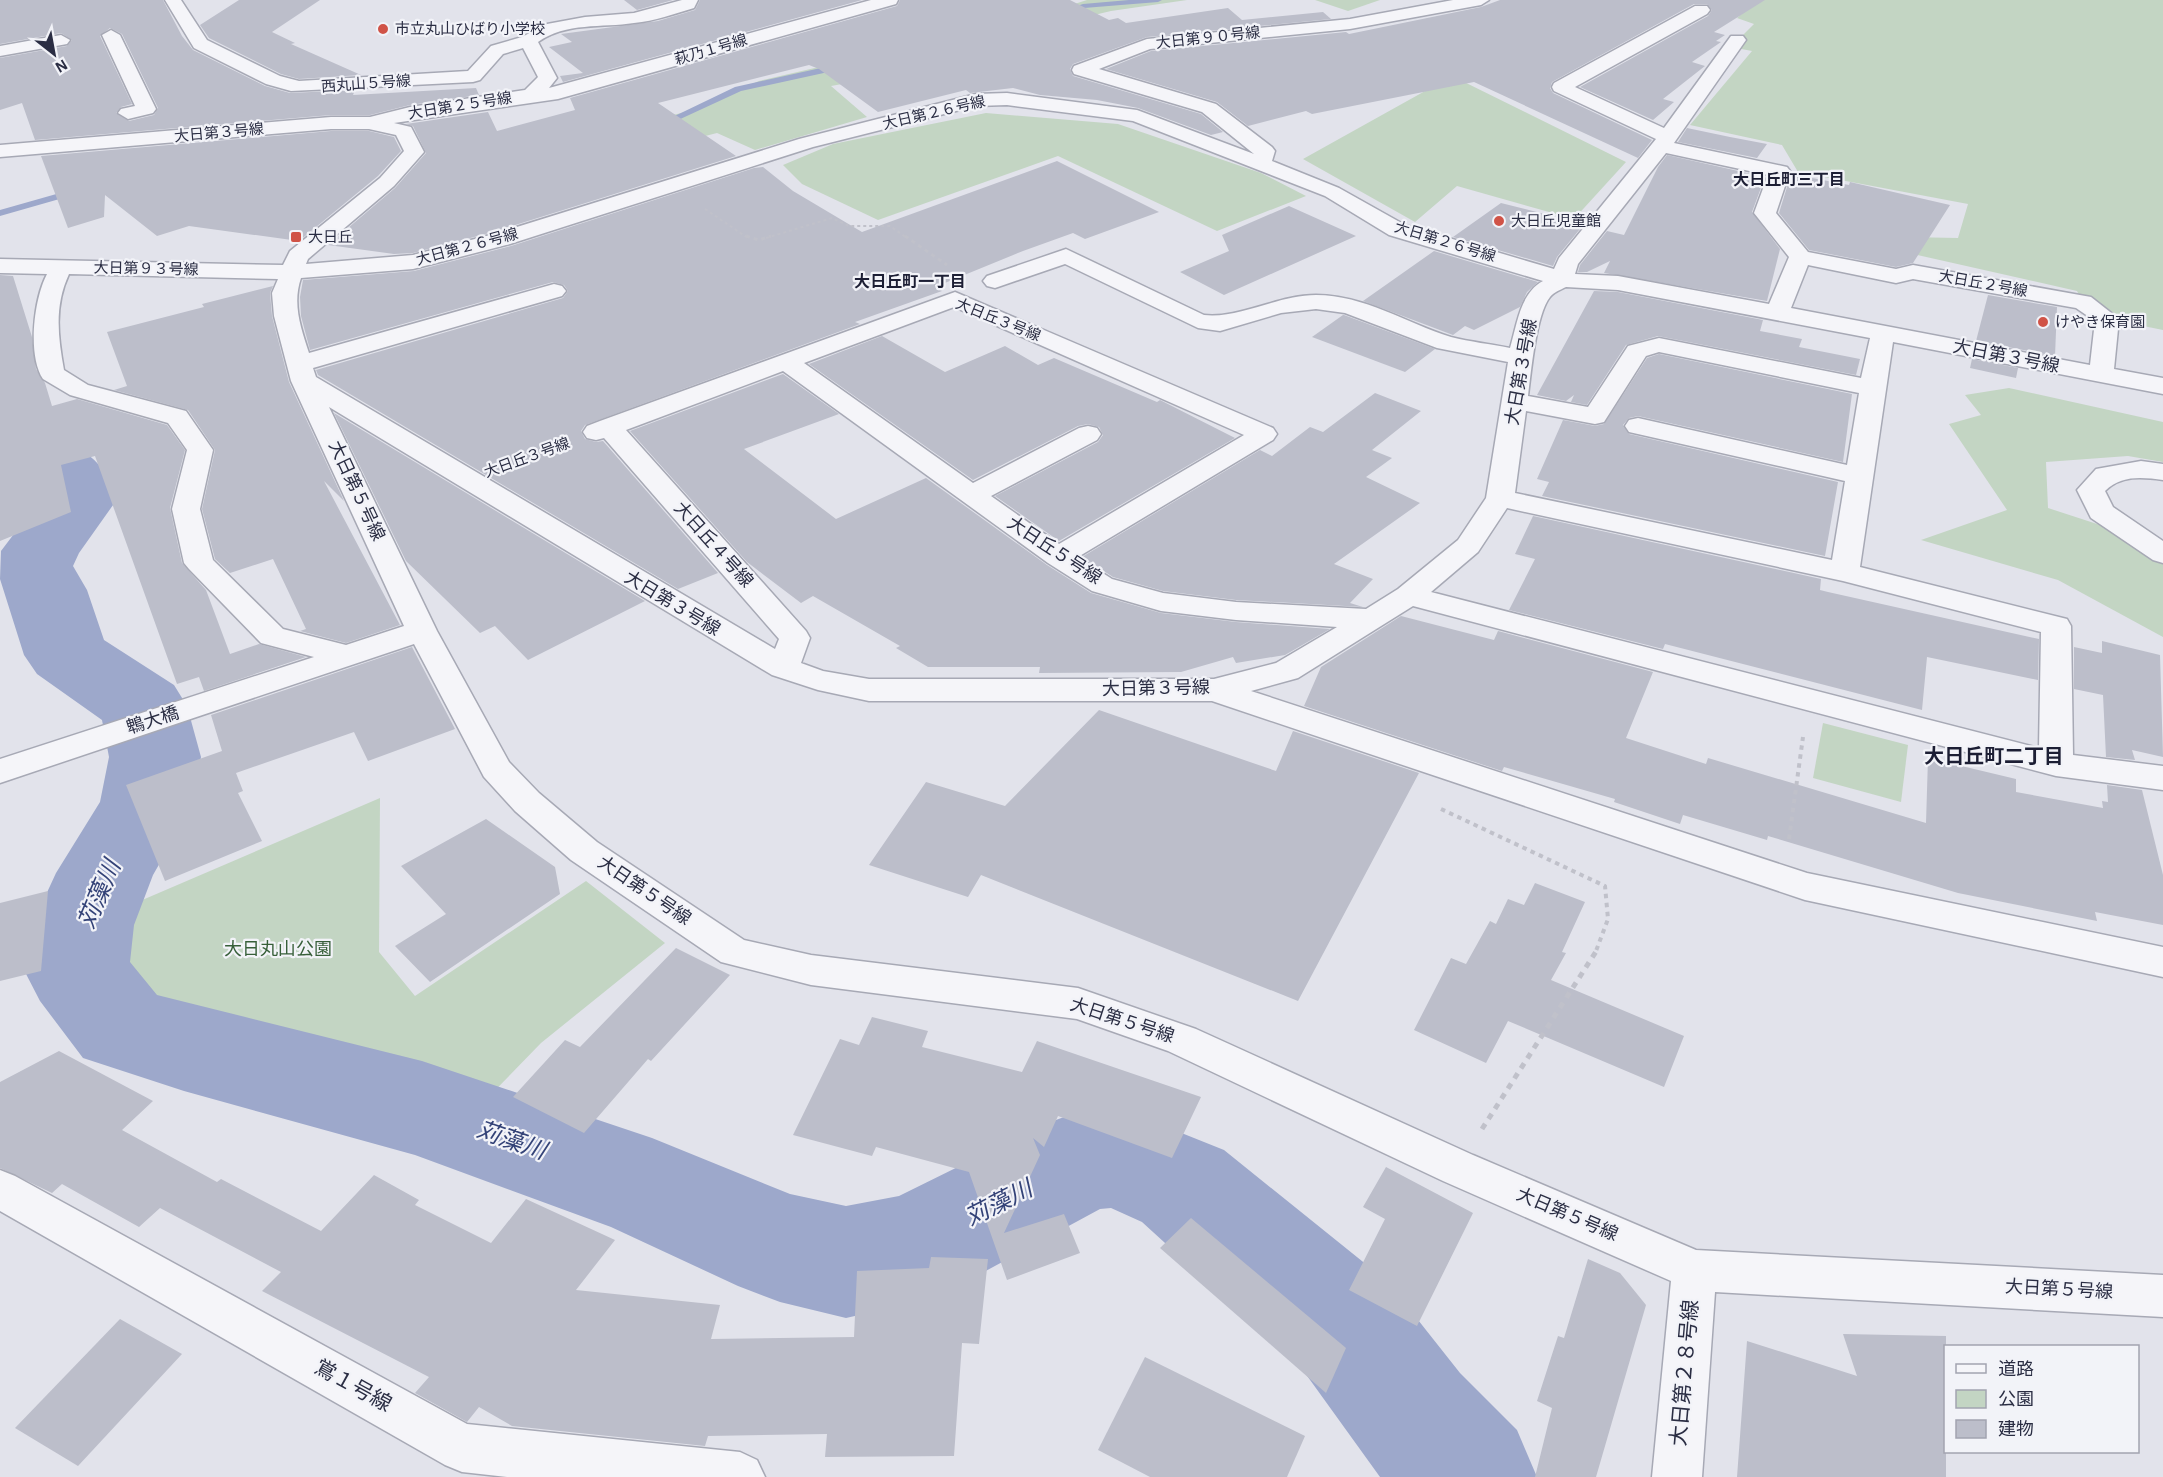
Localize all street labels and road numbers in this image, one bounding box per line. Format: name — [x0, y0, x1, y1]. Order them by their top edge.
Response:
street label: 大日第９０号線 — [1155, 24, 1261, 51]
street label: 萩乃１号線 — [673, 31, 749, 68]
street label: 西丸山５号線 — [321, 72, 411, 95]
street label: 大日第２５号線 — [407, 89, 513, 122]
street label: 大日第２６号線 — [881, 93, 987, 132]
street label: 大日第３号線 — [173, 121, 264, 144]
street label: 大日第２６号線 — [1393, 219, 1498, 265]
street label: 大日第２６号線 — [414, 225, 520, 268]
street label: 大日第９３号線 — [93, 260, 199, 277]
street label: 大日丘２号線 — [1937, 268, 2029, 299]
street label: 大日丘３号線 — [953, 295, 1043, 344]
street label: 大日第３号線 — [1502, 317, 1540, 427]
street label: 大日第３号線 — [1951, 336, 2061, 376]
street label: 大日丘３号線 — [482, 435, 572, 480]
street label: 大日第５号線 — [325, 437, 389, 544]
street label: 大日丘４号線 — [670, 498, 757, 591]
street label: 大日丘５号線 — [1004, 512, 1105, 588]
street label: 大日第３号線 — [621, 567, 724, 640]
street label: 大日第３号線 — [1102, 677, 1210, 699]
street label: 鵯大橋 — [124, 702, 181, 738]
street label: 大日第５号線 — [594, 852, 695, 929]
street label: 大日第５号線 — [1068, 994, 1177, 1046]
street label: 大日第５号線 — [1514, 1184, 1621, 1244]
street label: 大日第５号線 — [2005, 1276, 2114, 1302]
street label: 大日第２８号線 — [1667, 1299, 1702, 1447]
street label: 鴬１号線 — [311, 1356, 395, 1416]

